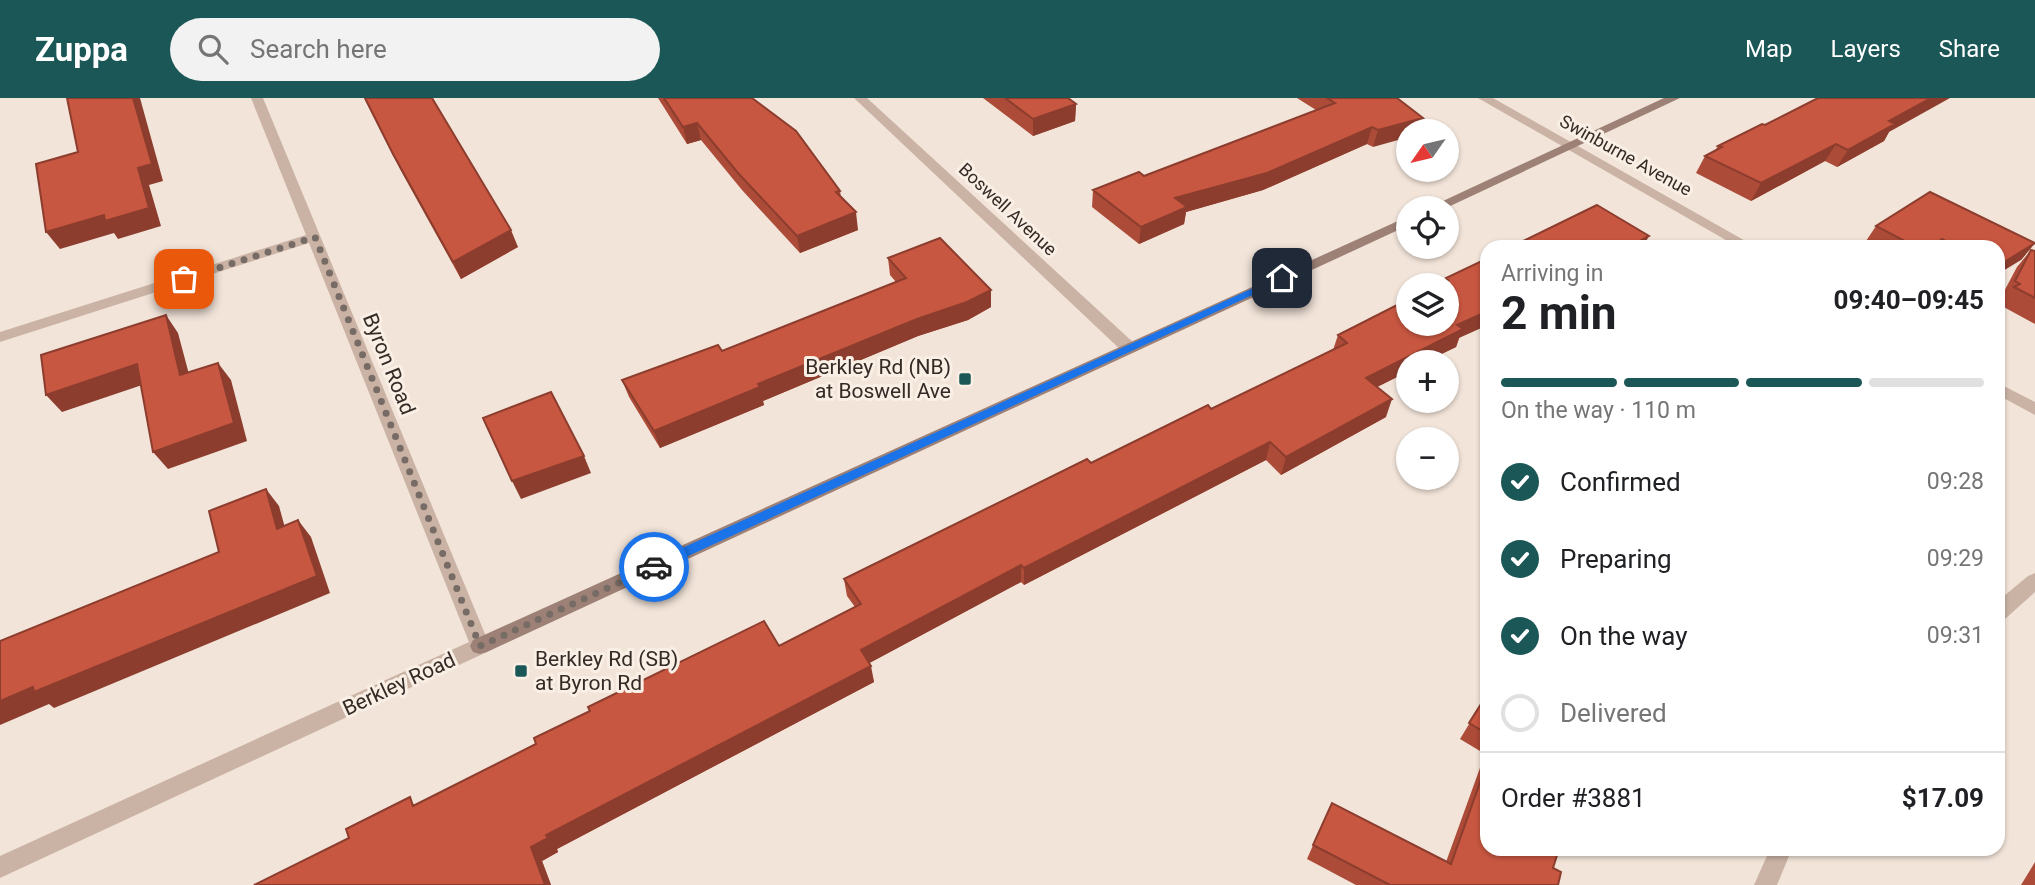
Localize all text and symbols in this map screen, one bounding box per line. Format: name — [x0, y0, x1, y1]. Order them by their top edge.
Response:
search box — [170, 18, 660, 81]
text: Zuppa — [35, 30, 128, 69]
icon: search — [194, 30, 232, 68]
text: Search here — [250, 34, 387, 64]
text: Map — [1745, 35, 1793, 63]
text: Layers — [1831, 35, 1901, 63]
text: Share — [1939, 35, 2000, 63]
street label: Swinburne Avenue — [1556, 110, 1696, 200]
north arrow — [1396, 119, 1460, 182]
map controls — [1396, 119, 1459, 490]
street label: Boswell Avenue — [955, 158, 1061, 260]
button: locate — [1396, 196, 1459, 259]
pin — [1252, 248, 1312, 308]
pin — [154, 249, 214, 309]
icon: home — [1263, 259, 1301, 297]
icon: bag — [165, 260, 203, 298]
text: Arriving in — [1501, 260, 1604, 287]
button: layers — [1396, 273, 1459, 336]
text: 09:40–09:45 — [1834, 285, 1984, 315]
text: 2 min — [1501, 286, 1617, 340]
street label: Byron Road — [358, 310, 420, 418]
button: + — [1396, 350, 1459, 413]
place label: Berkley Rd (NB) at Boswell Ave — [805, 355, 951, 403]
marker: Berkley Rd (NB) at Boswell Ave — [957, 371, 973, 387]
text: On the way · 110 m — [1501, 397, 1696, 424]
button: − — [1396, 427, 1459, 490]
icon: check — [1501, 463, 1539, 501]
text: Confirmed — [1560, 467, 1681, 497]
text: 09:28 — [1927, 468, 1984, 495]
courier — [619, 532, 689, 602]
icon: check — [1501, 540, 1539, 578]
text: Preparing — [1560, 544, 1672, 574]
text: 09:29 — [1927, 545, 1984, 572]
icon: car — [635, 548, 673, 586]
icon: check — [1501, 617, 1539, 655]
text: On the way — [1560, 621, 1688, 651]
text: 09:31 — [1927, 622, 1984, 649]
street label: Berkley Road — [339, 647, 459, 721]
place label: Berkley Rd (SB) at Byron Rd — [535, 647, 678, 695]
marker: Berkley Rd (SB) at Byron Rd — [513, 663, 529, 679]
text: Delivered — [1560, 698, 1667, 728]
text: Order #3881 — [1501, 783, 1646, 813]
text: $17.09 — [1902, 783, 1984, 813]

